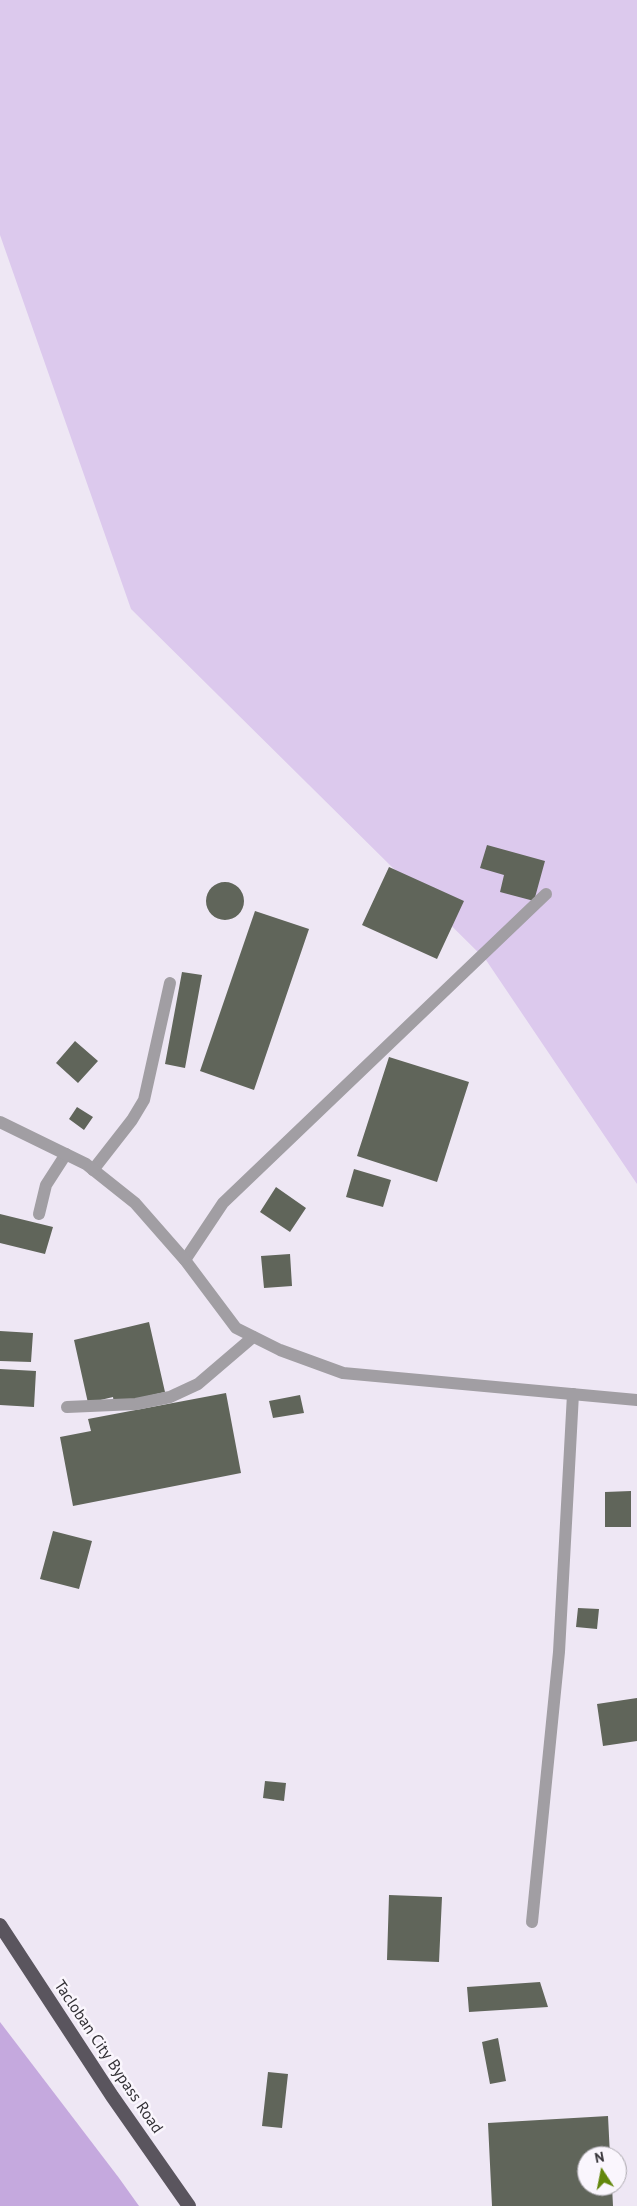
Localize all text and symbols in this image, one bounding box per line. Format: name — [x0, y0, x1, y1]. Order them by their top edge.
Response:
street label: Tacloban City Bypass Road — [49, 1977, 167, 2137]
north arrow — [577, 2146, 627, 2196]
text: N — [593, 2148, 606, 2167]

